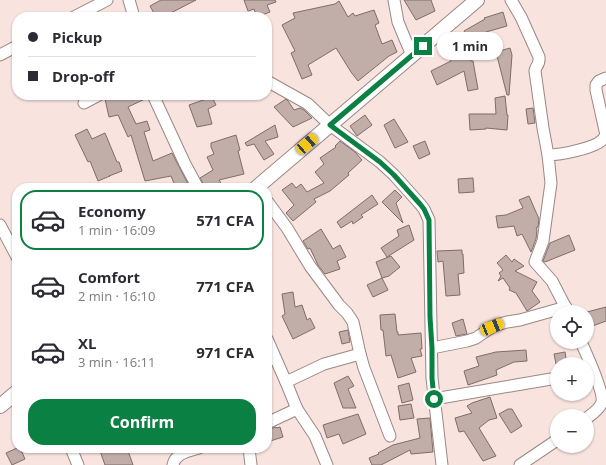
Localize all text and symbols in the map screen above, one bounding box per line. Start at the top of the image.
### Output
text: Pickup [52,27,102,47]
callout: 1 min [437,32,503,60]
route end [414,37,432,55]
text: 1 min [452,37,488,55]
text: Drop-off [52,66,114,86]
car [294,132,320,156]
text: Economy [78,201,146,221]
icon: car [30,202,66,238]
text: 571 CFA [196,210,254,230]
text: 1 min · 16:09 [78,221,155,239]
text: Comfort [78,267,140,287]
icon: car [30,268,66,304]
text: 771 CFA [196,276,254,296]
text: 2 min · 16:10 [78,287,155,305]
map controls [550,305,594,453]
button: locate [550,305,594,349]
car [479,317,505,337]
text: XL [78,333,96,353]
icon: car [30,334,66,370]
text: 971 CFA [196,342,254,362]
text: 3 min · 16:11 [78,353,155,371]
button: + [550,357,594,401]
route start [425,390,443,408]
button: Confirm [28,399,256,445]
button: − [550,409,594,453]

